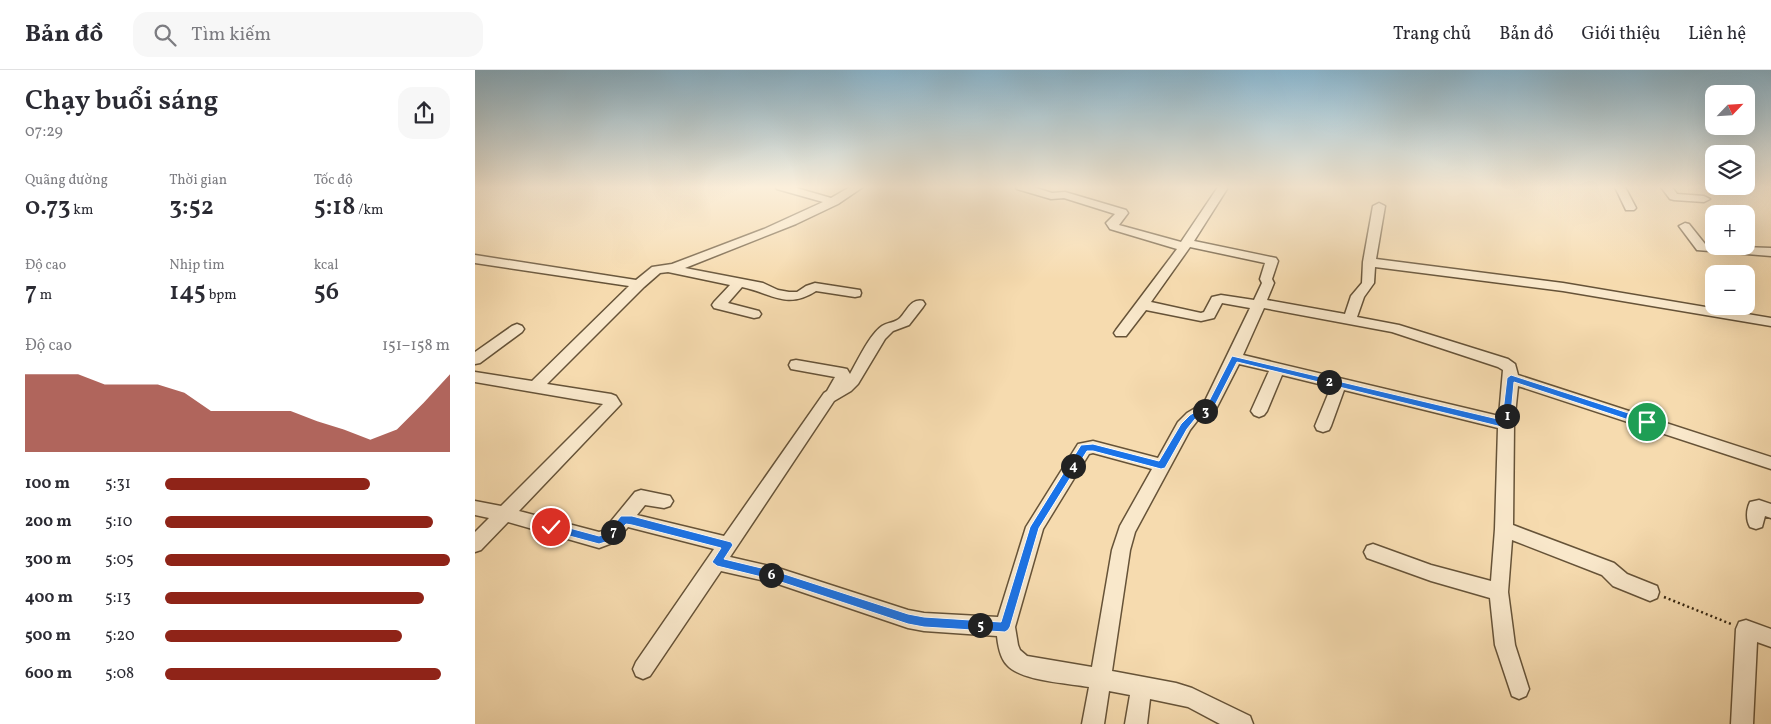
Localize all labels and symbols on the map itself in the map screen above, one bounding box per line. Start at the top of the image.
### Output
north arrow [1705,85,1755,135]
pin: 2 [1317,370,1341,394]
pin: 3 [1193,398,1217,424]
pin [1626,401,1668,443]
pin: 1 [1495,404,1519,428]
pin: 4 [1061,454,1085,478]
pin [530,506,572,548]
pin: 7 [601,520,625,544]
pin: 6 [759,562,783,588]
pin: 5 [967,612,993,638]

